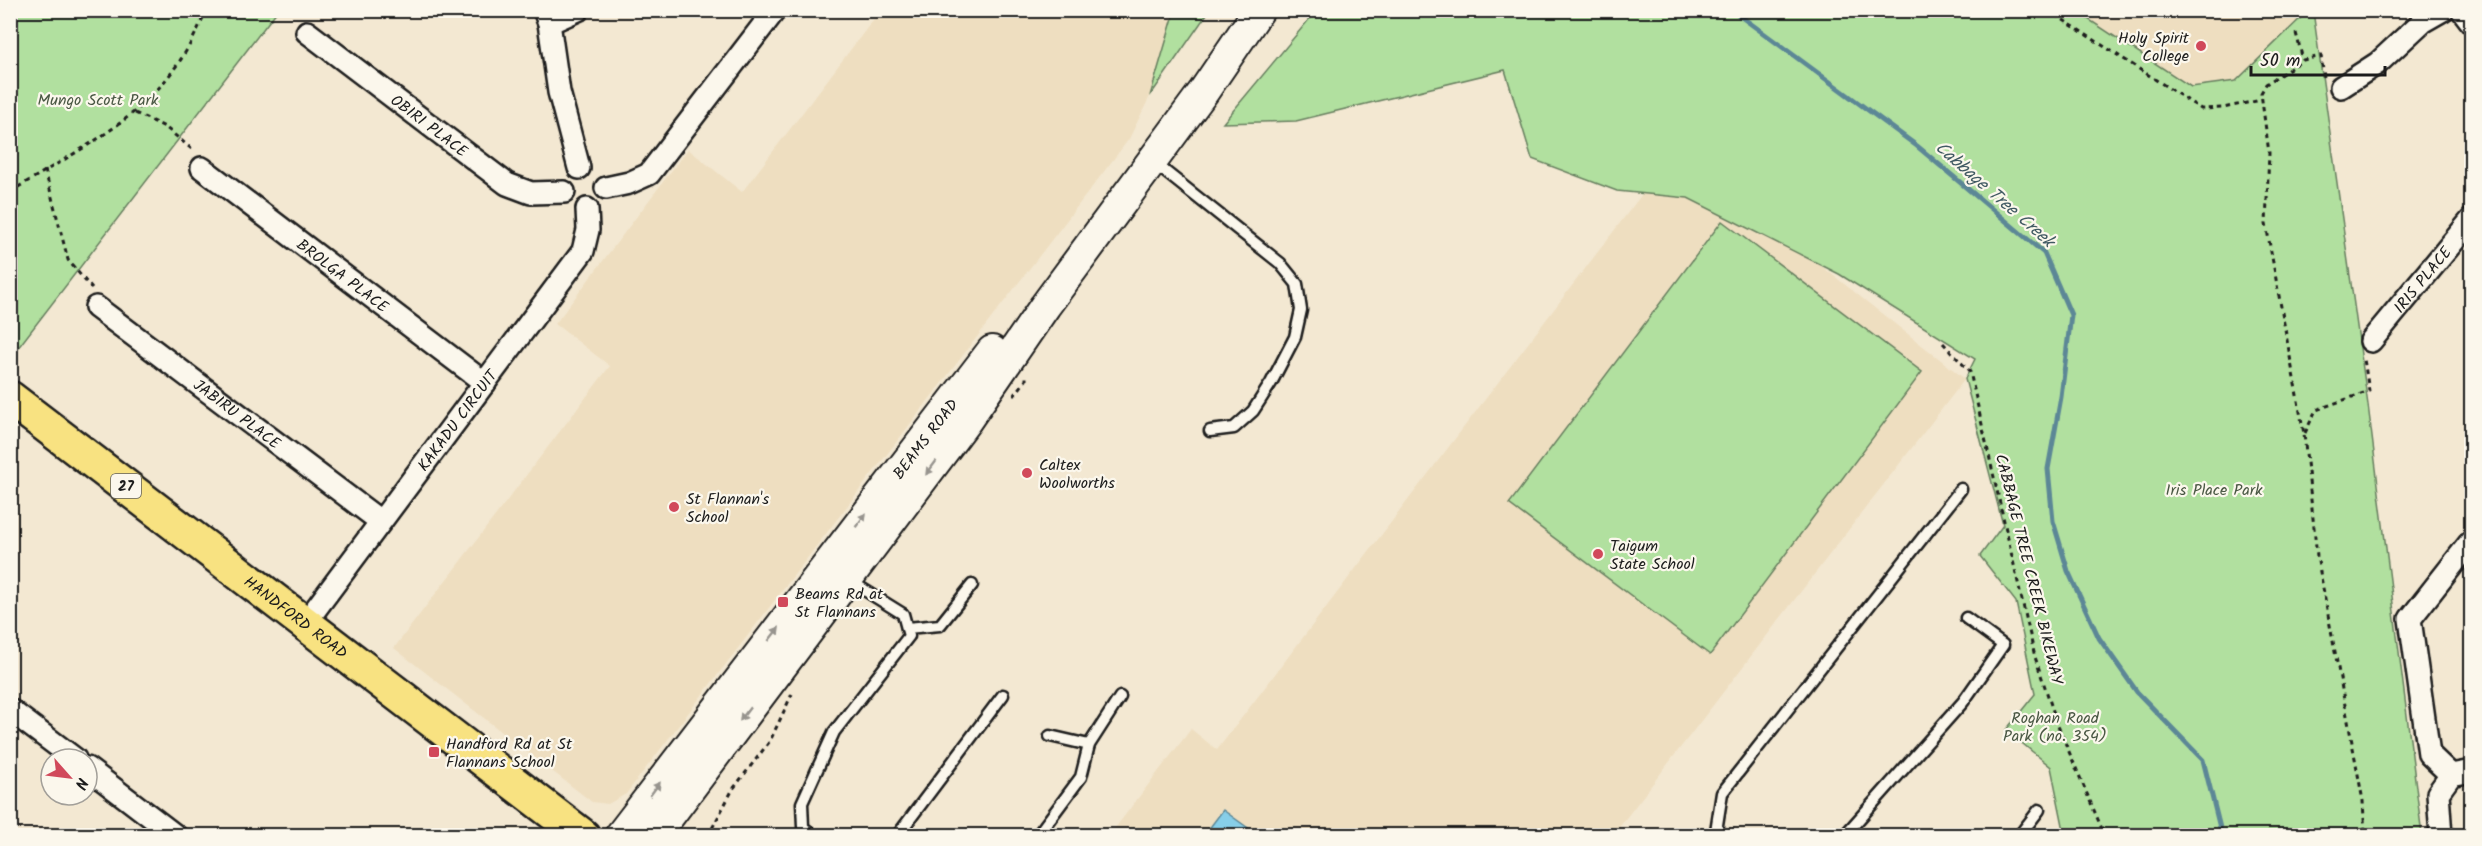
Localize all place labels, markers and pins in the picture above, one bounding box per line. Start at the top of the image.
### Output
place label: Holy Spirit College [2118,26,2190,69]
marker: Holy Spirit College [2194,39,2208,53]
place label: Caltex Woolworths [1039,453,1115,496]
marker: Caltex Woolworths [1020,466,1034,480]
place label: St Flannan's School [686,487,769,530]
marker: St Flannan's School [667,500,681,514]
place label: Taigum State School [1610,534,1695,577]
marker: Taigum State School [1591,547,1605,561]
place label: Beams Rd at St Flannans [795,582,884,625]
marker: Beams Rd at St Flannans [776,595,790,609]
place label: Handford Rd at St Flannans School [446,732,573,775]
marker: Handford Rd at St Flannans School [427,745,441,759]

